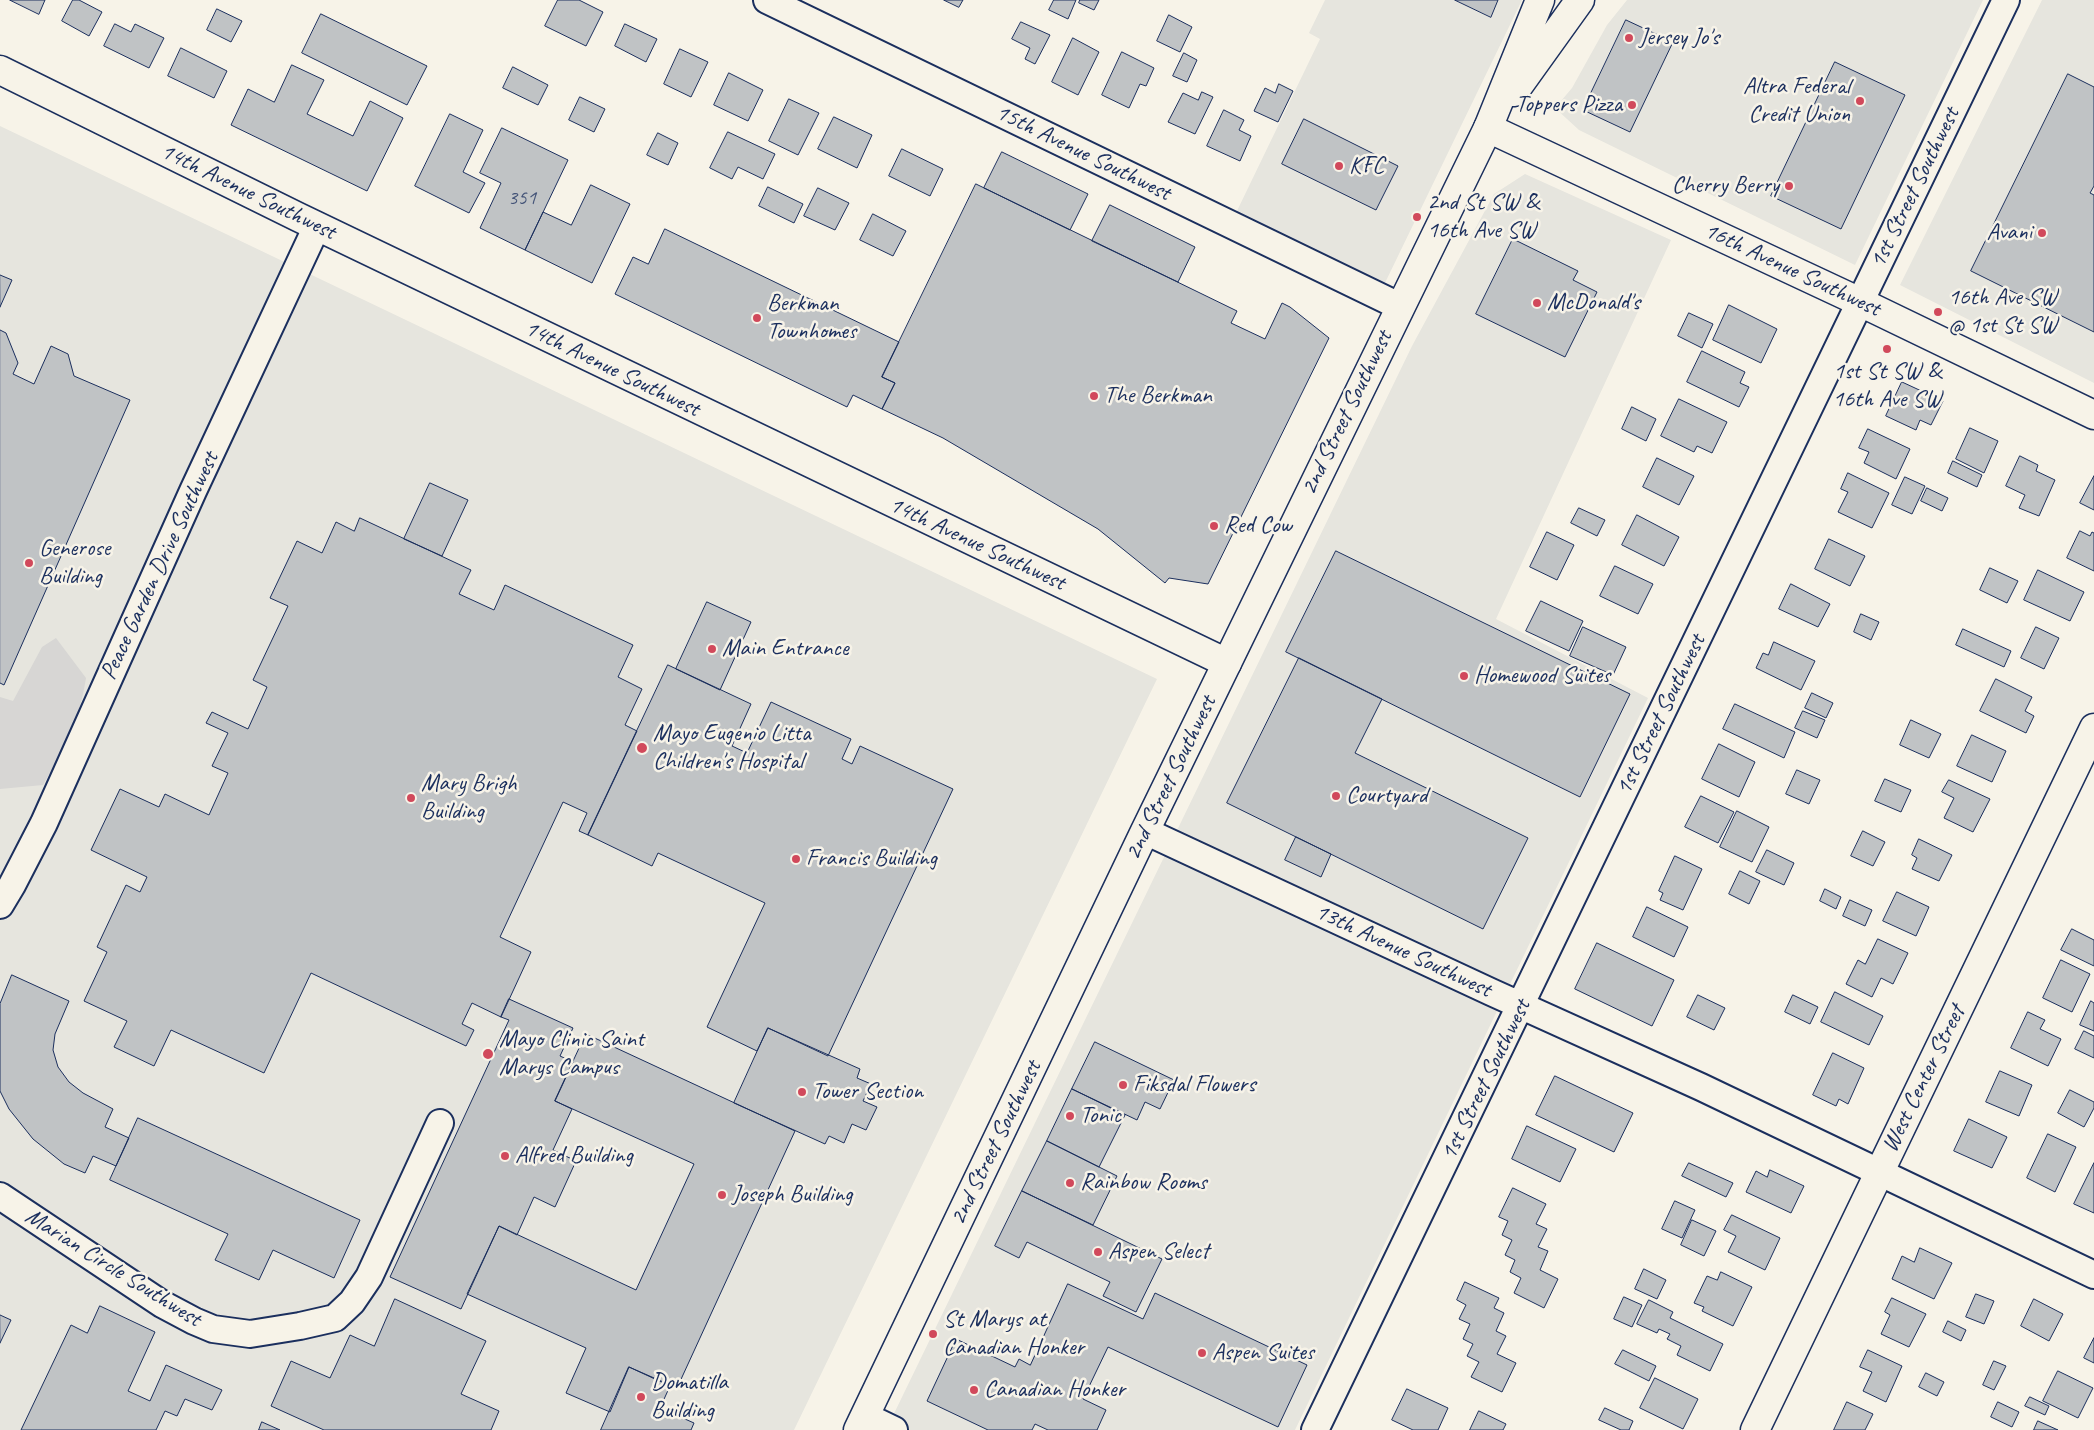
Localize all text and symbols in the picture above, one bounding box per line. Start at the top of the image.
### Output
place label: Jersey Jo's [1639,24,1719,52]
marker: Jersey Jo's [1623,32,1635,44]
place label: Altra Federal Credit Union [1743,73,1850,129]
place label: Toppers Pizza [1516,91,1622,119]
marker: Altra Federal Credit Union [1854,95,1866,107]
street label: 15th Avenue Southwest [991,98,1175,208]
marker: Toppers Pizza [1626,99,1638,111]
street label: 1st Street Southwest [1864,103,1966,273]
street label: 14th Avenue Southwest [156,137,340,247]
place label: KFC [1349,152,1384,180]
marker: KFC [1333,160,1345,172]
place label: Cherry Berry [1672,172,1779,200]
marker: Cherry Berry [1783,180,1795,192]
house number: 351 [508,185,536,211]
place label: 2nd St SW & 16th Ave SW [1427,189,1539,245]
marker: 2nd St SW & 16th Ave SW [1411,211,1423,223]
street label: 16th Avenue Southwest [1699,217,1885,323]
place label: Avani [1987,219,2032,247]
marker: Avani [2036,227,2048,239]
place label: 16th Ave SW @ 1st St SW [1948,284,2057,340]
place label: McDonald's [1547,289,1640,317]
place label: Berkman Townhomes [767,290,856,346]
marker: McDonald's [1531,297,1543,309]
marker: 16th Ave SW @ 1st St SW [1932,306,1944,318]
marker: Berkman Townhomes [751,312,763,324]
street label: 14th Avenue Southwest [520,314,704,424]
street label: 2nd Street Southwest [1295,326,1399,500]
marker: 1st St SW & 16th Ave SW [1881,343,1893,355]
place label: 1st St SW & 16th Ave SW [1832,358,1942,414]
place label: The Berkman [1104,382,1212,410]
marker: The Berkman [1088,390,1100,402]
street label: Peace Garden Drive Southwest [95,448,225,684]
street label: 14th Avenue Southwest [884,491,1070,597]
place label: Red Cow [1224,512,1292,540]
marker: Red Cow [1208,520,1220,532]
place label: Generose Building [39,535,110,591]
marker: Generose Building [23,557,35,569]
street label: 1st Street Southwest [1610,630,1712,800]
place label: Main Entrance [722,635,848,663]
marker: Main Entrance [706,643,718,655]
place label: Homewood Suites [1474,662,1610,690]
marker: Homewood Suites [1458,670,1470,682]
street label: 2nd Street Southwest [1119,691,1223,865]
place label: Mayo Eugenio Litta Children's Hospital [653,720,811,776]
marker: Mayo Eugenio Litta Children's Hospital [635,741,649,755]
place label: Mary Brigh Building [421,770,517,826]
place label: Courtyard [1346,782,1427,810]
marker: Courtyard [1330,790,1342,802]
marker: Mary Brigh Building [405,792,417,804]
place label: Francis Building [806,845,937,873]
marker: Francis Building [790,853,802,865]
street label: 13th Avenue Southwest [1310,898,1496,1004]
street label: 1st Street Southwest [1435,995,1537,1165]
street label: West Center Street [1876,1001,1972,1157]
place label: Mayo Clinic Saint Marys Campus [499,1026,644,1082]
marker: Mayo Clinic Saint Marys Campus [481,1047,495,1061]
street label: 2nd Street Southwest [944,1056,1048,1230]
place label: Fiksdal Flowers [1133,1071,1255,1099]
place label: Tower Section [812,1078,923,1106]
marker: Fiksdal Flowers [1117,1079,1129,1091]
marker: Tower Section [796,1086,808,1098]
place label: Tonic [1080,1102,1121,1130]
marker: Tonic [1064,1110,1076,1122]
place label: Alfred Building [515,1142,633,1170]
marker: Alfred Building [499,1150,511,1162]
place label: Rainbow Rooms [1080,1169,1207,1197]
marker: Rainbow Rooms [1064,1177,1076,1189]
place label: Joseph Building [732,1181,852,1209]
marker: Joseph Building [716,1189,728,1201]
street label: Marian Circle Southwest [20,1202,206,1334]
place label: Aspen Select [1108,1238,1209,1266]
marker: Aspen Select [1092,1246,1104,1258]
place label: St Marys at Canadian Honker [943,1306,1084,1362]
marker: St Marys at Canadian Honker [927,1328,939,1340]
place label: Aspen Suites [1212,1339,1314,1367]
marker: Aspen Suites [1196,1347,1208,1359]
place label: Domatilla Building [651,1369,728,1425]
place label: Canadian Honker [984,1376,1125,1404]
marker: Canadian Honker [968,1384,980,1396]
marker: Domatilla Building [635,1391,647,1403]

